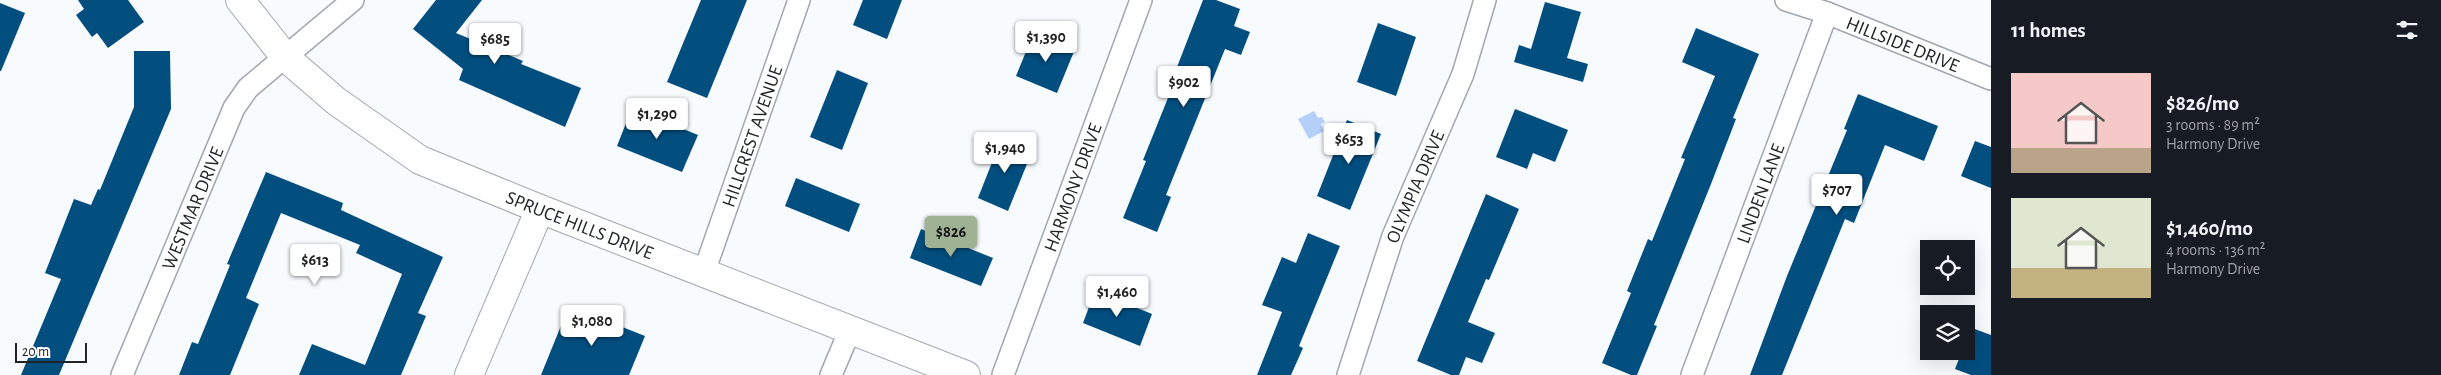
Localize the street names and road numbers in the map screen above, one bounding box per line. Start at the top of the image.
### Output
street label: HILLSIDE DRIVE [1843,14,1962,76]
street label: HILLCREST AVENUE [719,63,786,210]
street label: HARMONY DRIVE [1041,121,1106,255]
street label: OLYMPIA DRIVE [1383,128,1448,246]
street label: LINDEN LANE [1734,141,1788,246]
street label: WESTMAR DRIVE [159,144,228,273]
street label: SPRUCE HILLS DRIVE [503,188,656,263]

